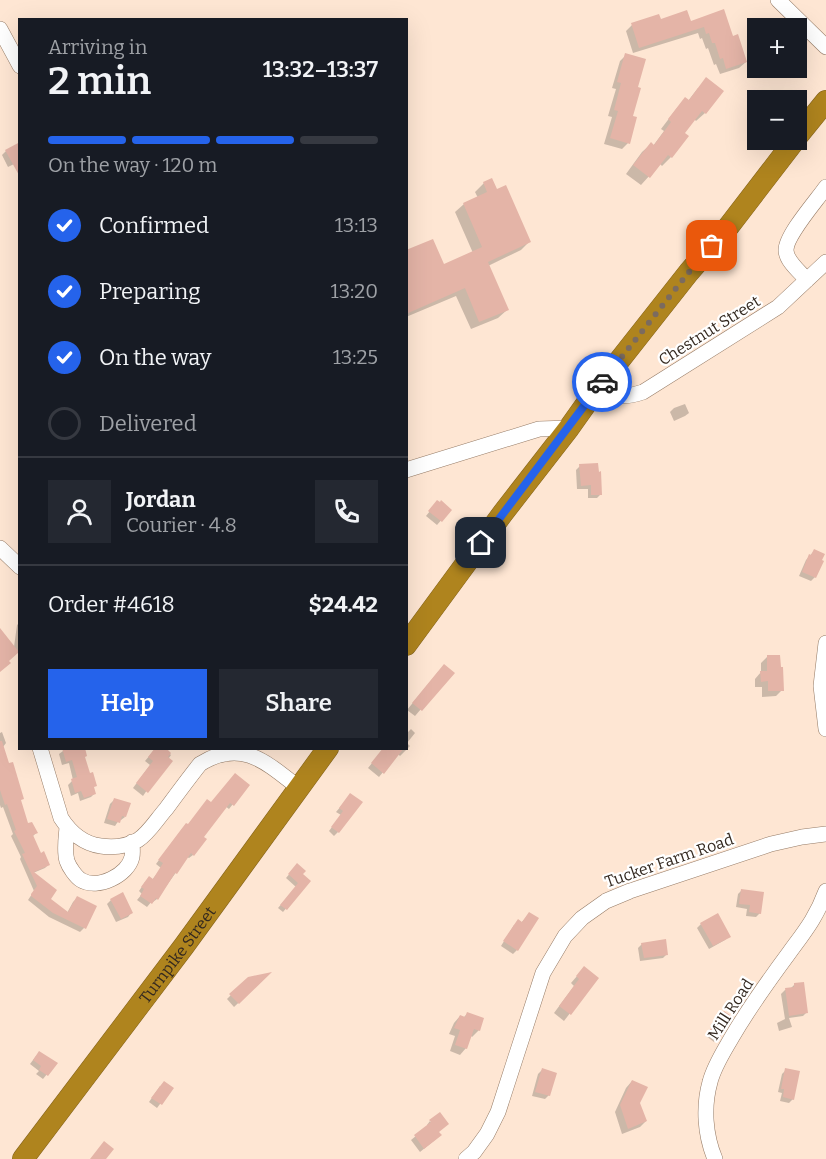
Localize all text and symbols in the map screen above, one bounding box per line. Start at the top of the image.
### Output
map controls [747,18,807,150]
button: + [747,18,807,78]
text: Arriving in [48,35,147,59]
text: 13:32–13:37 [263,56,378,83]
text: 2 min [48,58,151,104]
button: − [747,90,807,150]
text: On the way · 120 m [48,153,217,177]
icon: check [48,209,81,242]
text: Confirmed [99,212,209,239]
text: 13:13 [335,213,378,237]
pin [686,220,737,271]
icon: bag [695,229,728,262]
icon: check [48,275,81,308]
text: Preparing [99,278,201,305]
text: 13:20 [331,279,378,303]
street label: Chestnut Street [655,291,764,369]
icon: check [48,341,81,374]
text: On the way [99,344,211,371]
text: 13:25 [333,345,378,369]
courier [572,352,632,412]
icon: car [586,366,619,399]
text: Delivered [99,410,197,437]
button: person [48,480,111,543]
button: phone [315,480,378,543]
text: Jordan [126,486,196,513]
text: Courier · 4.8 [126,513,237,537]
pin [455,517,506,568]
icon: home [464,526,497,559]
text: Order #4618 [48,591,175,618]
text: $24.42 [308,591,378,618]
button: Help [48,669,207,738]
button: Share [219,669,378,738]
street label: Tucker Farm Road [602,829,736,891]
street label: Turnpike Street [135,903,220,1007]
street label: Mill Road [704,975,757,1043]

